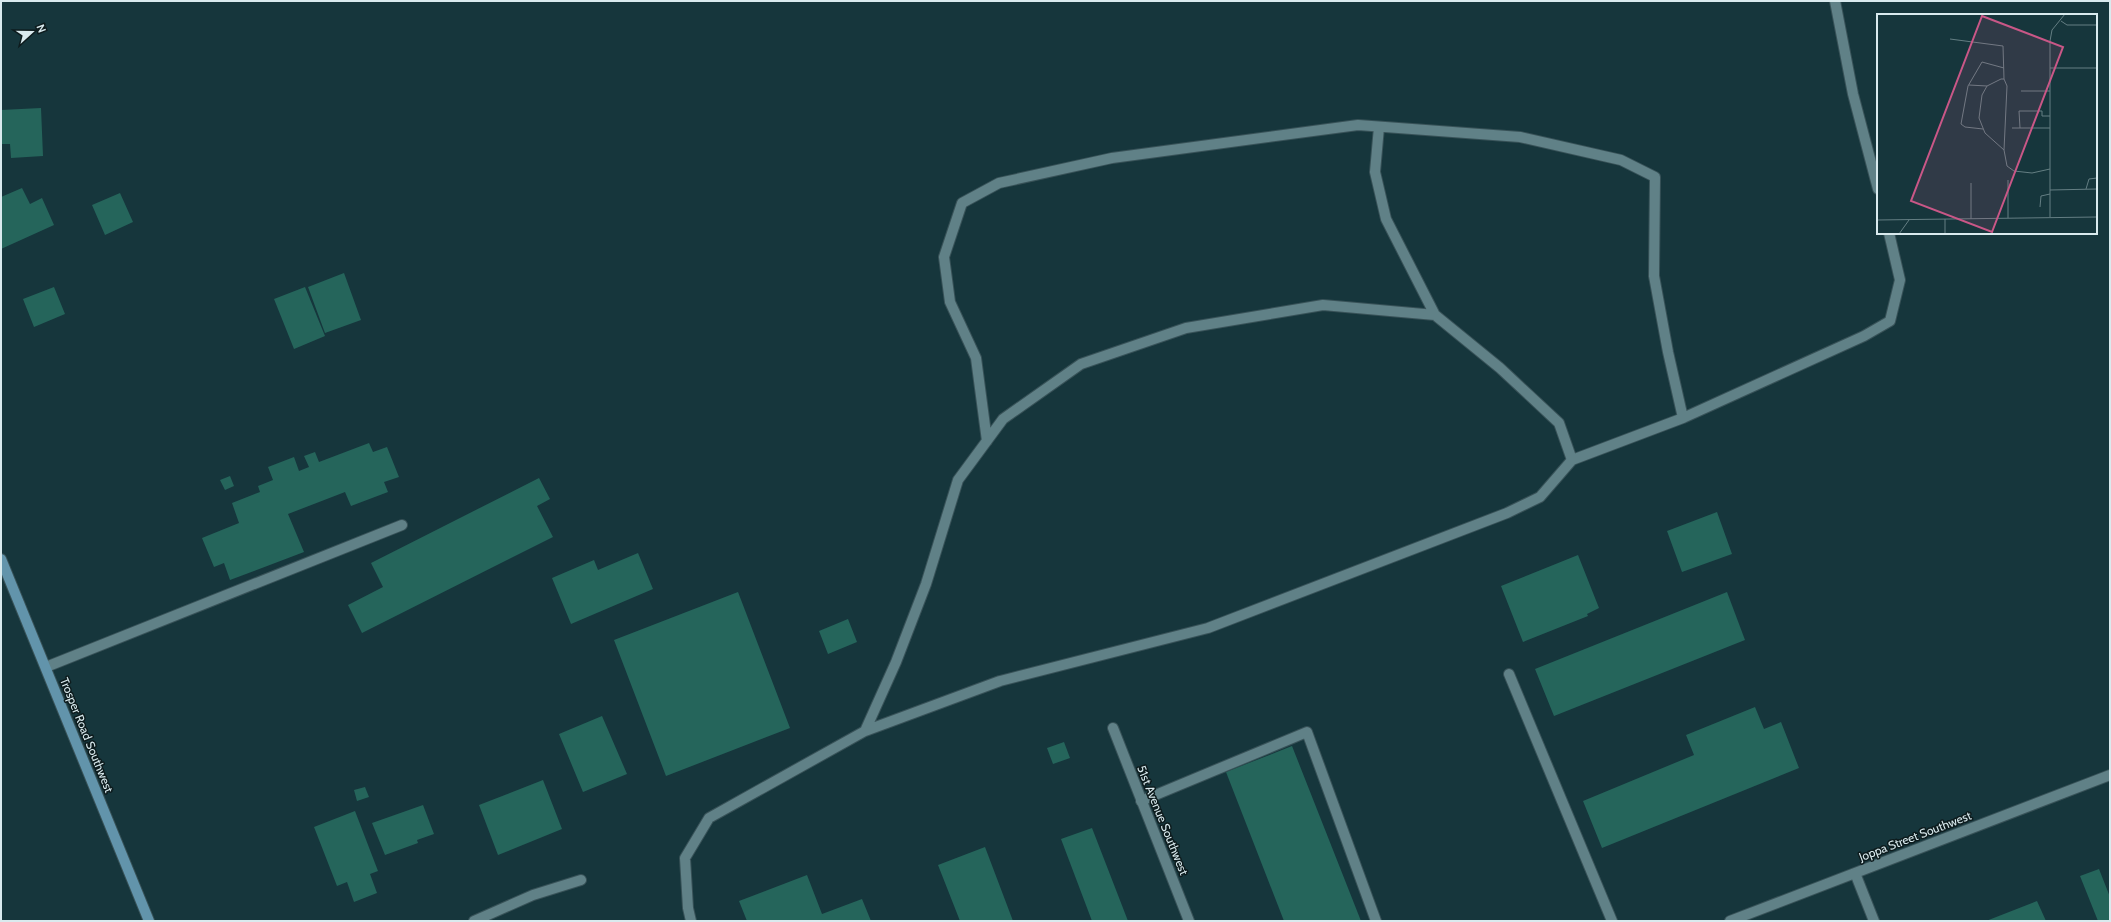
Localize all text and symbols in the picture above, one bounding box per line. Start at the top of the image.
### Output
north arrow [12,12,52,52]
inset map [1877,14,2097,234]
text: N [33,22,49,35]
street label: Trosper Road Southwest [57,675,117,795]
street label: 51st Avenue Southwest [1134,763,1192,877]
street label: Joppa Street Southwest [1856,808,1973,865]

